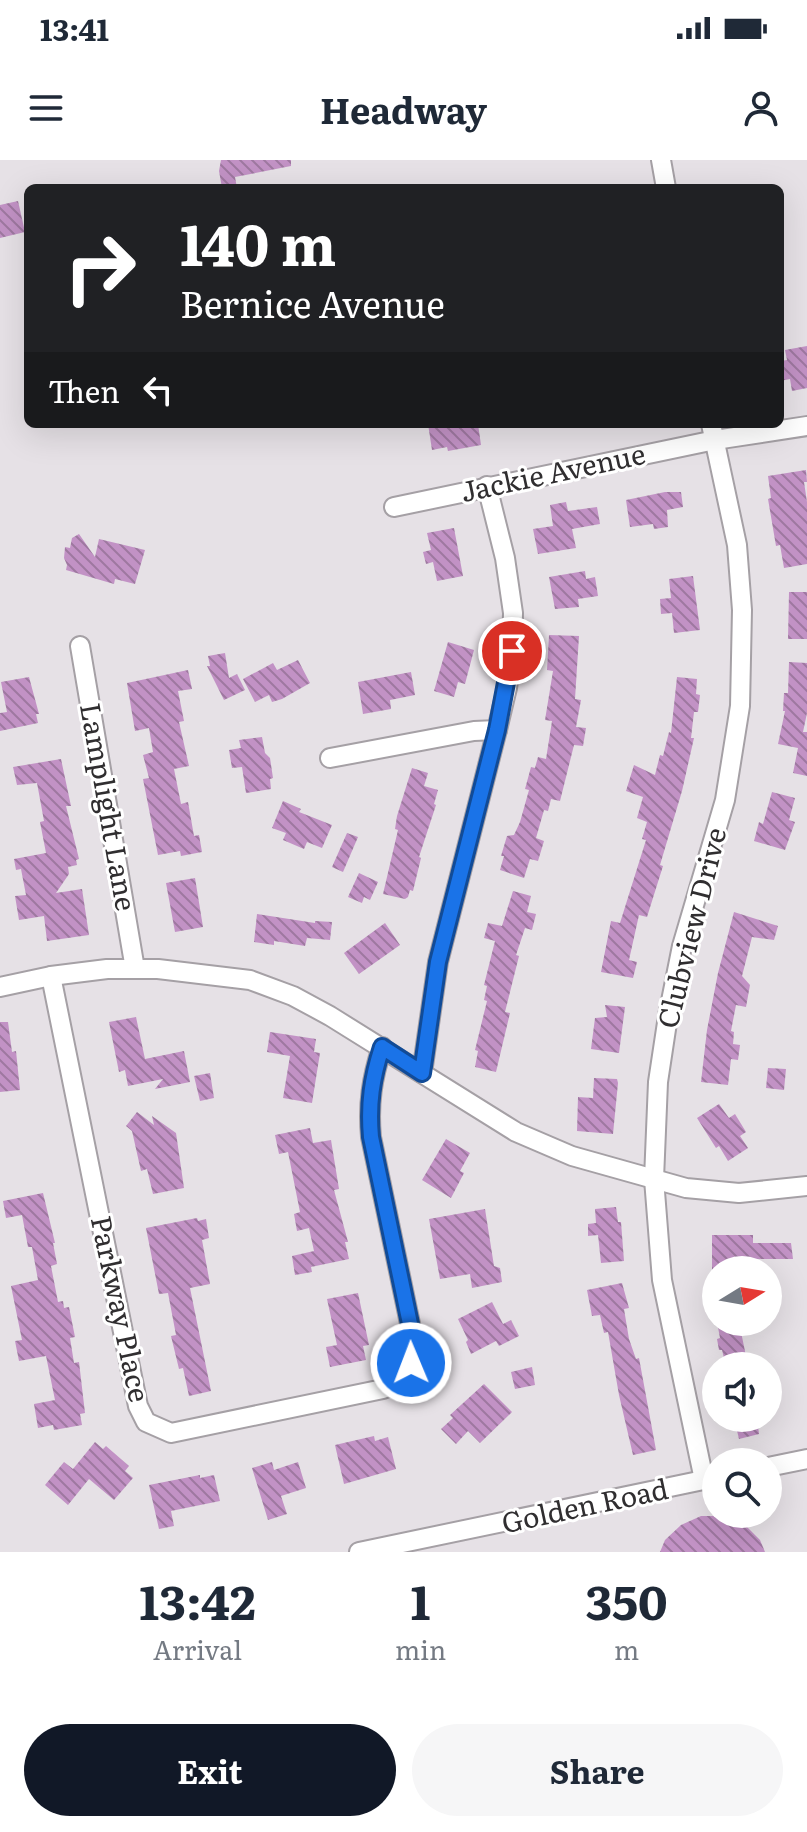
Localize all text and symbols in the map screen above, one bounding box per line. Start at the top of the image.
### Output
text: 13:41 [40,6,109,50]
text: Headway [320,82,487,135]
icon: menu [24,86,68,130]
icon: person [739,86,783,130]
text: 140 m [180,200,336,283]
icon: right [48,216,152,320]
text: Bernice Avenue [180,276,445,329]
text: Then [48,368,120,412]
icon: left [136,368,180,412]
street label: Jackie Avenue [456,431,649,511]
pin [478,617,546,685]
icon: arrive [490,629,534,673]
street label: Lamplight Lane [71,699,149,914]
street label: Clubview Drive [645,823,735,1032]
street label: Parkway Place [82,1211,162,1406]
north arrow [702,1256,782,1336]
map controls [702,1256,782,1528]
position arrow [369,1321,453,1405]
button: sound [702,1352,782,1432]
button: search [702,1448,782,1528]
street label: Golden Road [497,1466,672,1542]
text: 13:42 [139,1564,256,1635]
text: 1 [411,1564,430,1635]
text: 350 [585,1564,668,1635]
text: Arrival [153,1629,242,1668]
text: min [395,1629,446,1668]
text: m [614,1629,639,1668]
button: Exit [24,1724,396,1816]
button: Share [412,1724,783,1816]

